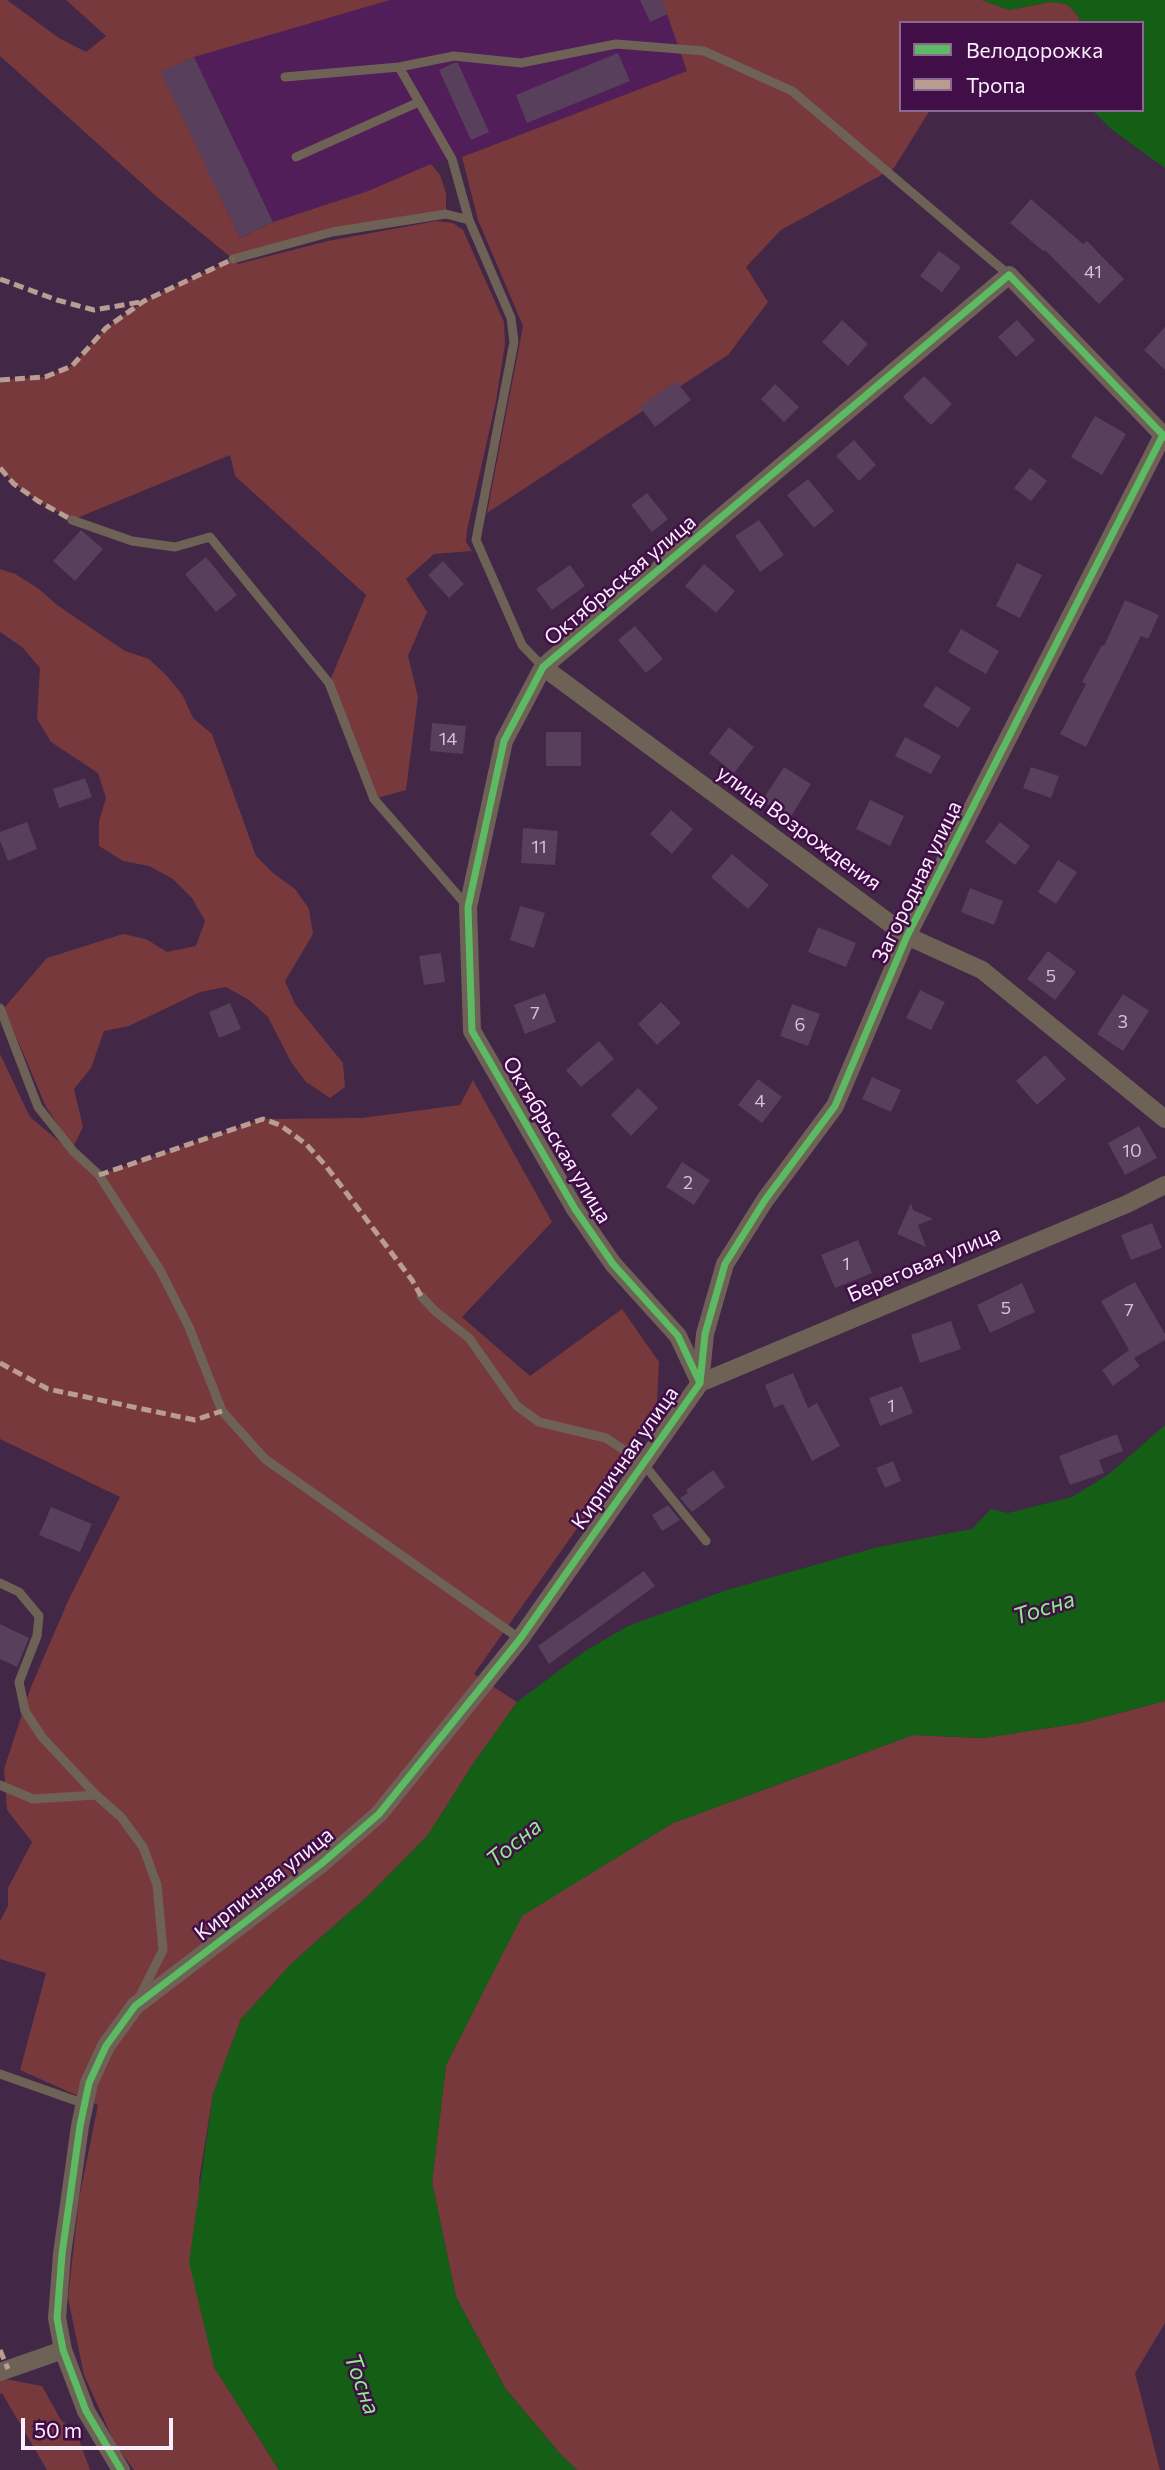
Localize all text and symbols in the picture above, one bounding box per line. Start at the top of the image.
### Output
legend [899,21,1144,112]
text: Велодорожка [966,37,1103,62]
text: Тропа [966,72,1025,97]
house number: 41 [1084,261,1102,283]
street label: Октябрьская улица [539,509,701,651]
house number: 14 [439,728,457,750]
street label: улица Возрождения [712,760,886,896]
street label: Загородная улица [867,797,967,967]
house number: 11 [531,836,547,858]
house number: 5 [1046,965,1056,987]
house number: 7 [530,1002,540,1024]
house number: 3 [1118,1011,1128,1033]
house number: 6 [795,1014,805,1036]
street label: Октябрьская улица [497,1052,617,1228]
house number: 4 [755,1090,765,1112]
house number: 10 [1122,1140,1142,1162]
house number: 2 [683,1172,693,1194]
street label: Береговая улица [844,1220,1004,1308]
house number: 1 [842,1253,850,1275]
house number: 5 [1001,1297,1011,1319]
house number: 7 [1124,1299,1134,1321]
street label: Кирпичная улица [566,1382,684,1534]
house number: 1 [887,1395,895,1417]
water label: Тосна [1010,1585,1078,1631]
water label: Тосна [481,1812,547,1874]
street label: Кирпичная улица [190,1822,338,1946]
water label: Тосна [338,2350,386,2418]
scale bar [24,2404,177,2448]
text: 50 m [34,2417,82,2442]

